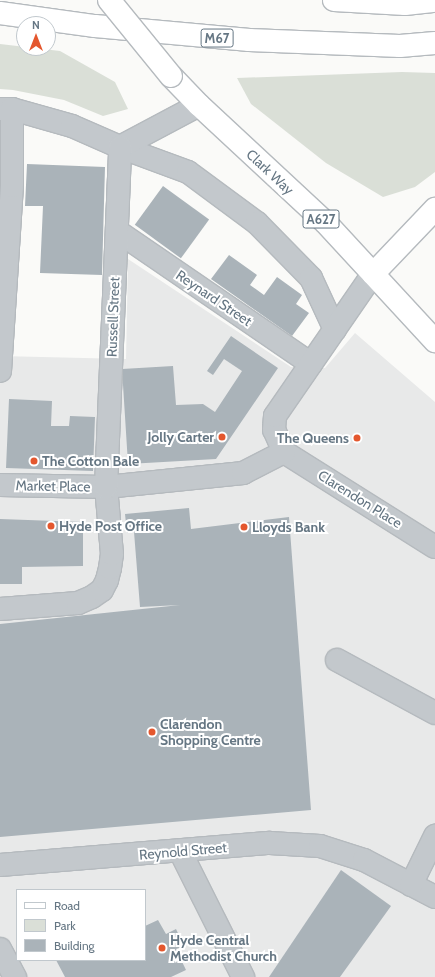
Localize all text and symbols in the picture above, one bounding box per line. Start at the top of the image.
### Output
north arrow [16,16,56,56]
text: N [32,18,40,32]
road number: M67 [200,27,234,49]
street label: Clark Way [243,146,297,198]
road number: A627 [302,208,340,230]
street label: Reynard Street [173,266,255,330]
street label: Russell Street [103,277,123,357]
place label: Jolly Carter [148,429,214,445]
place label: The Queens [277,430,349,446]
marker: Jolly Carter [217,432,227,442]
marker: The Queens [352,433,362,443]
place label: The Cotton Bale [42,453,139,469]
marker: The Cotton Bale [29,456,39,466]
street label: Clarendon Place [315,467,405,531]
street label: Market Place [15,477,91,495]
place label: Hyde Post Office [59,518,162,534]
place label: Lloyds Bank [252,519,325,535]
marker: Hyde Post Office [46,521,56,531]
marker: Lloyds Bank [239,522,249,532]
place label: Clarendon Shopping Centre [160,716,261,748]
marker: Clarendon Shopping Centre [147,727,157,737]
street label: Reynold Street [138,839,228,863]
legend [16,889,146,961]
text: Road [54,898,80,913]
text: Park [54,918,76,933]
place label: Hyde Central Methodist Church [170,932,277,964]
text: Building [54,938,95,953]
marker: Hyde Central Methodist Church [157,943,167,953]

